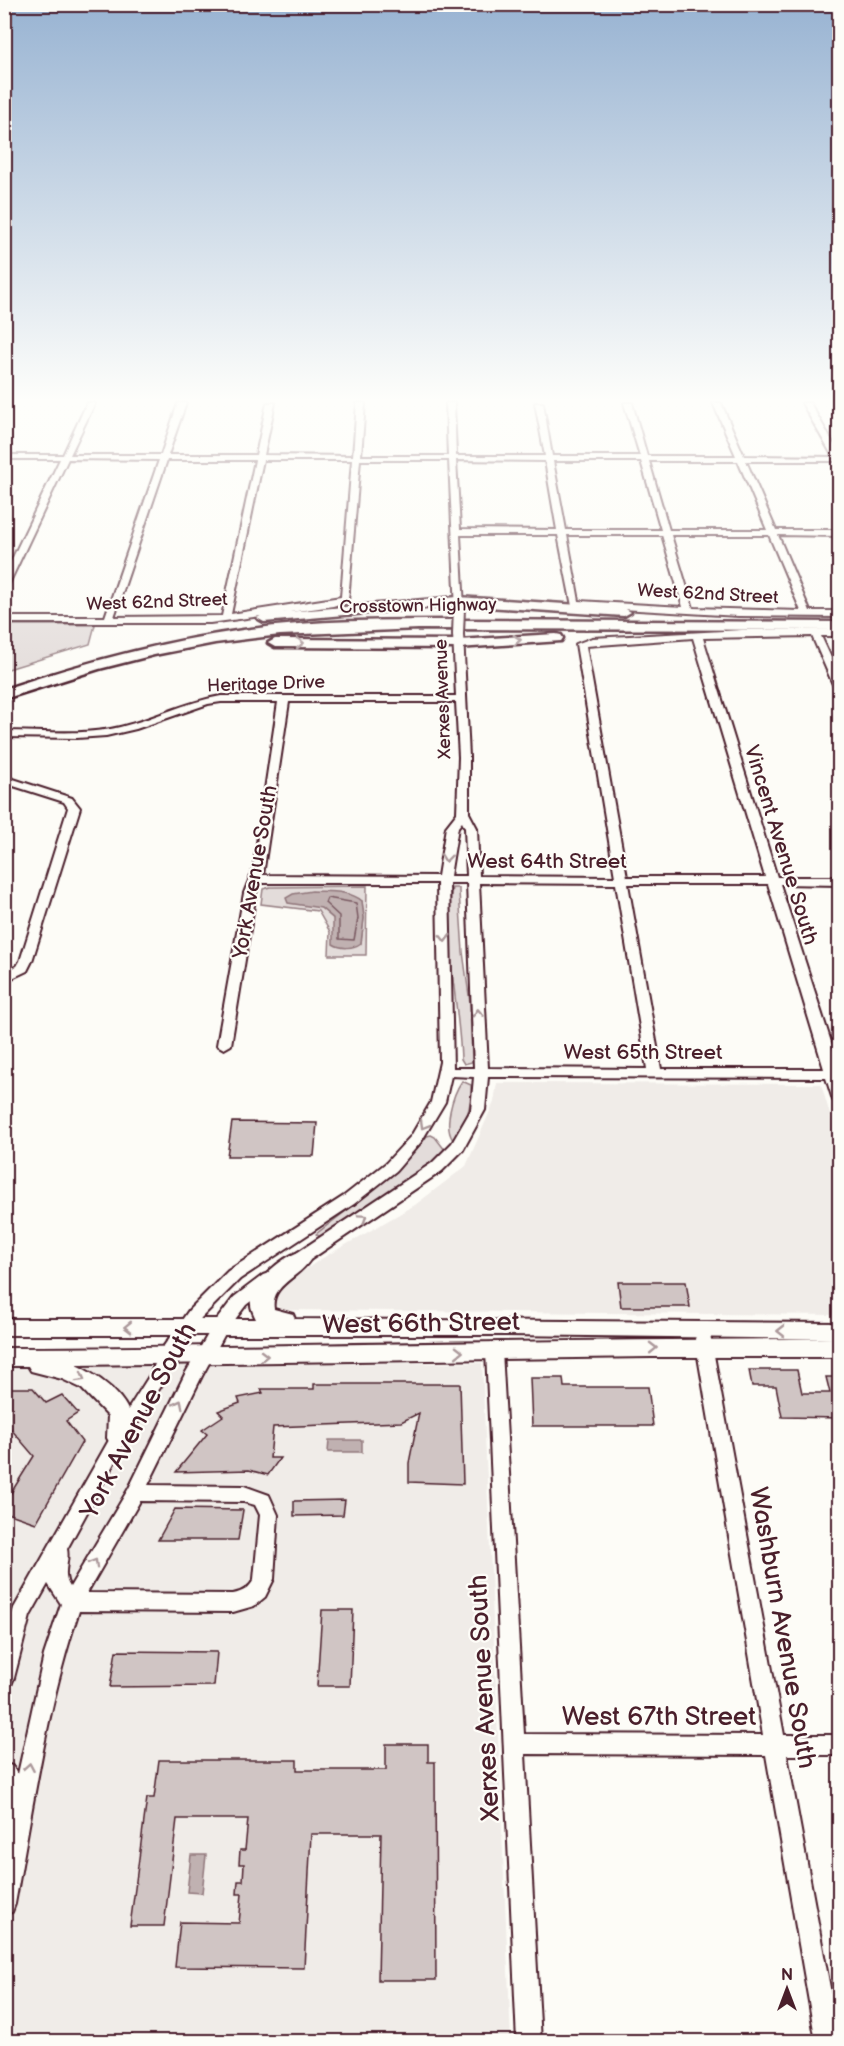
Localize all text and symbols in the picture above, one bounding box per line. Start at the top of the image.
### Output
street label: West 62nd Street [637,580,780,608]
street label: West 62nd Street [86,589,228,615]
street label: Crosstown Highway [339,594,498,618]
one-way arrow [512,634,521,647]
one-way arrow [296,637,305,649]
street label: Xerxes Avenue [430,638,456,760]
street label: Heritage Drive [207,671,326,697]
street label: Vincent Avenue South [739,742,823,948]
street label: York Avenue South [227,783,283,962]
street label: West 64th Street [467,849,627,874]
one-way arrow [441,853,453,862]
one-way arrow [439,934,451,943]
one-way arrow [471,1009,484,1018]
street label: West 65th Street [564,1040,723,1065]
one-way arrow [420,1119,432,1129]
one-way arrow [356,1214,367,1225]
street label: West 66th Street [322,1307,520,1341]
street label: York Avenue South [74,1318,204,1525]
one-way arrow [123,1321,132,1333]
one-way arrow [777,1325,786,1337]
one-way arrow [649,1342,658,1354]
one-way arrow [454,1346,463,1358]
one-way arrow [259,1350,268,1362]
one-way arrow [75,1371,85,1382]
one-way arrow [172,1399,184,1410]
street label: Washburn Avenue South [742,1485,822,1771]
one-way arrow [87,1559,99,1569]
street label: Xerxes Avenue South [463,1574,507,1823]
street label: West 67th Street [562,1702,756,1733]
one-way arrow [22,1763,35,1773]
north arrow [757,1959,817,2019]
text: N [781,1966,793,1985]

